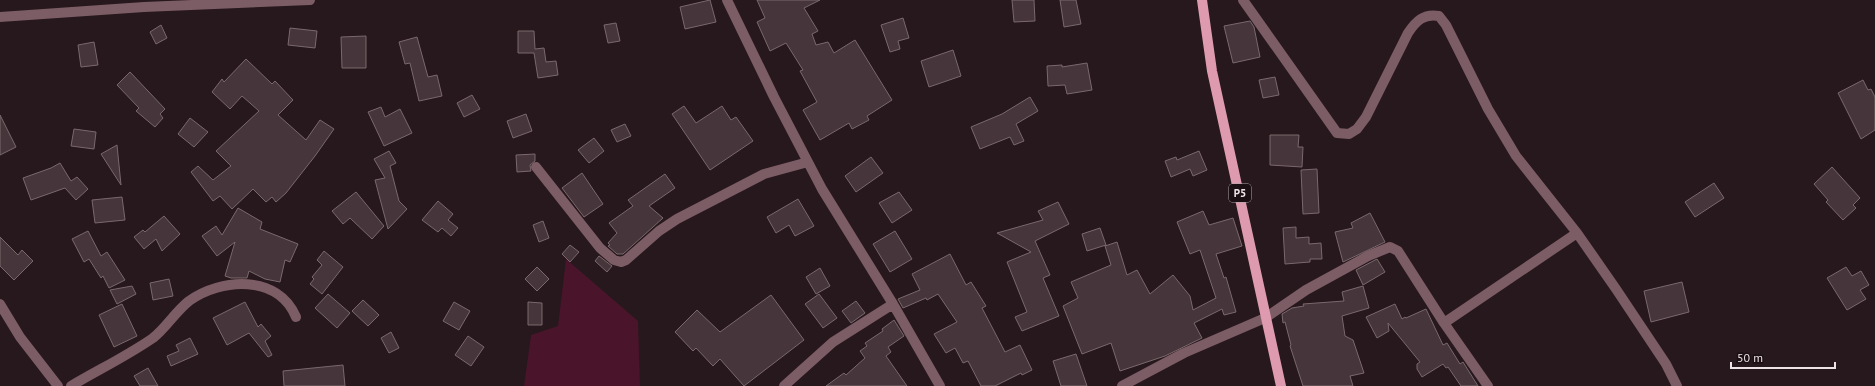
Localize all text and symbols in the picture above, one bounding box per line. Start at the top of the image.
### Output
road number: P5 [1229,184,1251,202]
scale bar [1731,344,1835,370]
text: 50 m [1737,350,1763,365]

